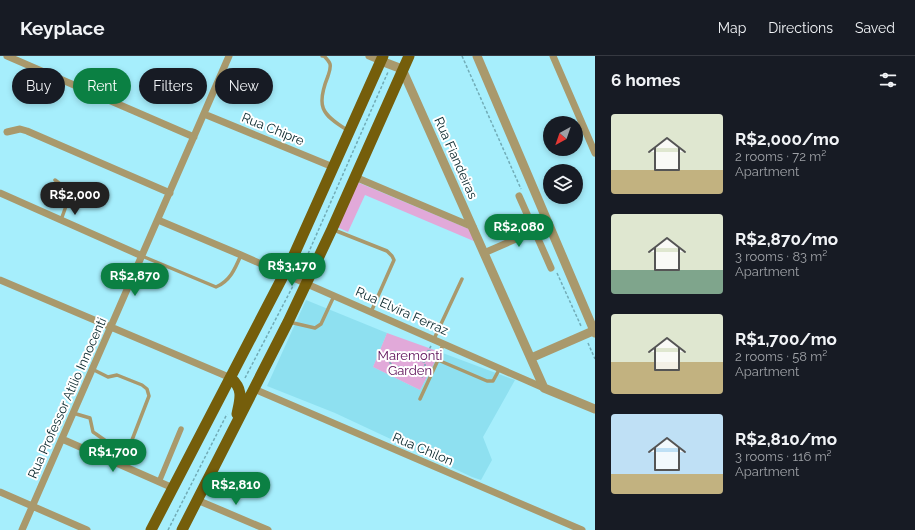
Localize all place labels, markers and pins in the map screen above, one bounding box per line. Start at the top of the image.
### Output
pin: R$2,000 [38,182,112,216]
pin: R$2,080 [482,214,556,248]
pin: R$3,170 [255,253,329,287]
pin: R$2,870 [98,263,172,297]
pin: R$1,700 [76,439,150,473]
pin: R$2,810 [199,472,273,506]

